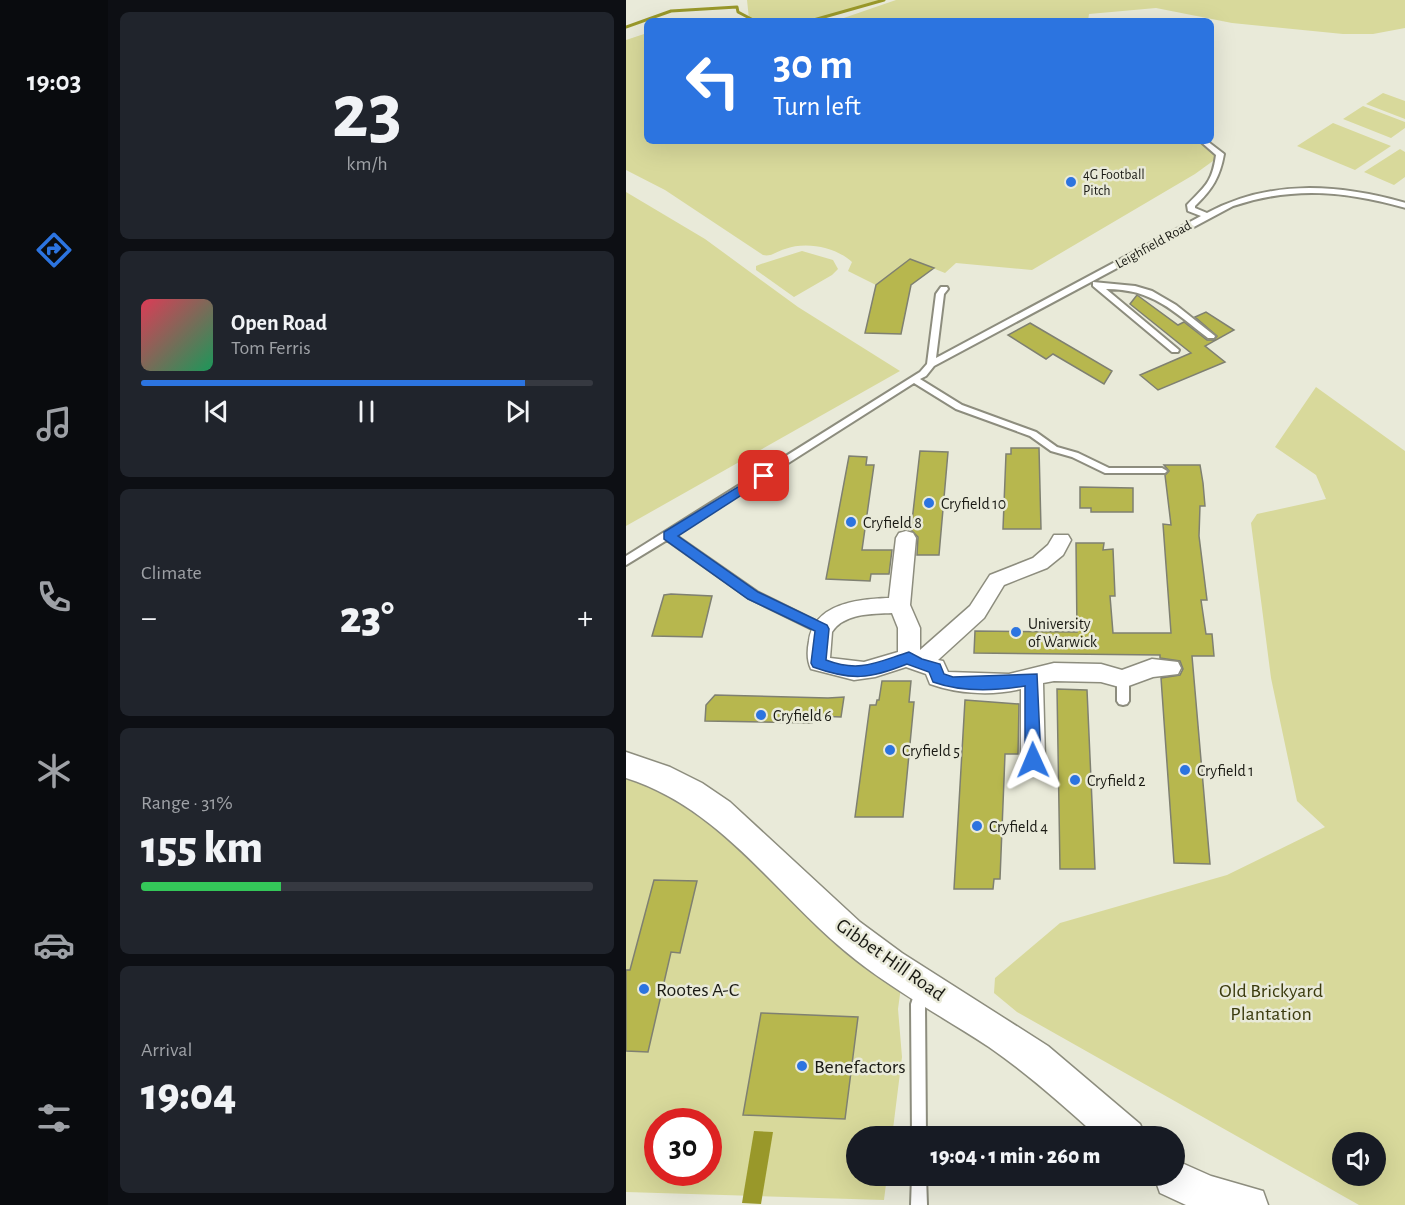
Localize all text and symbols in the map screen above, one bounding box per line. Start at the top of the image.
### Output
icon: left [674,42,752,120]
text: 30 m [773,44,853,86]
text: 19:03 [27,68,81,95]
text: 23 [332,74,402,152]
text: Turn left [773,93,861,120]
text: km/h [346,154,388,174]
place label: 4G Football Pitch [1083,168,1145,198]
marker: 4G Football Pitch [1064,175,1078,189]
street label: Leighfield Road [1113,218,1194,271]
icon: directions [33,229,75,271]
text: Open Road [231,312,327,334]
text: Tom Ferris [231,338,311,358]
icon: previous [200,395,233,428]
icon: pause [350,395,383,428]
icon: next [501,395,534,428]
icon: music [33,403,75,445]
pin [738,450,789,501]
icon: arrive [747,459,780,492]
marker: Cryfield 10 [922,496,936,510]
place label: Cryfield 10 [941,496,1006,513]
marker: Cryfield 8 [844,515,858,529]
place label: Cryfield 8 [863,515,922,532]
text: Climate [141,563,202,583]
icon: phone [33,576,75,618]
text: 23° [340,596,394,641]
text: − [141,602,157,635]
text: + [577,602,593,635]
place label: University of Warwick [1028,616,1098,650]
marker: University of Warwick [1009,625,1023,639]
marker: Cryfield 6 [754,708,768,722]
place label: Cryfield 6 [773,708,832,725]
position arrow [1001,728,1065,792]
marker: Cryfield 5 [883,743,897,757]
place label: Cryfield 5 [902,743,960,760]
icon: climate [33,750,75,792]
marker: Cryfield 1 [1178,763,1192,777]
place label: Cryfield 1 [1197,763,1254,780]
marker: Cryfield 2 [1068,773,1082,787]
place label: Cryfield 2 [1087,773,1146,790]
text: Range · 31% [141,793,233,813]
marker: Cryfield 4 [970,819,984,833]
place label: Cryfield 4 [989,819,1048,836]
text: 155 km [141,826,263,871]
street label: Gibbet Hill Road [832,915,948,1005]
icon: car [33,924,75,966]
place label: Rootes A-C [656,980,739,1000]
park label: Old Brickyard Plantation [1219,981,1323,1024]
marker: Rootes A-C [637,982,651,996]
text: Arrival [141,1040,192,1060]
place label: Benefactors [814,1057,906,1077]
marker: Benefactors [795,1059,809,1073]
text: 19:04 [141,1073,236,1118]
icon: filters [33,1097,75,1139]
speed limit sign: 30 [644,1108,722,1186]
map controls [1332,1132,1386,1186]
button: sound [1332,1132,1386,1186]
text: 19:04 · 1 min · 260 m [931,1145,1100,1167]

